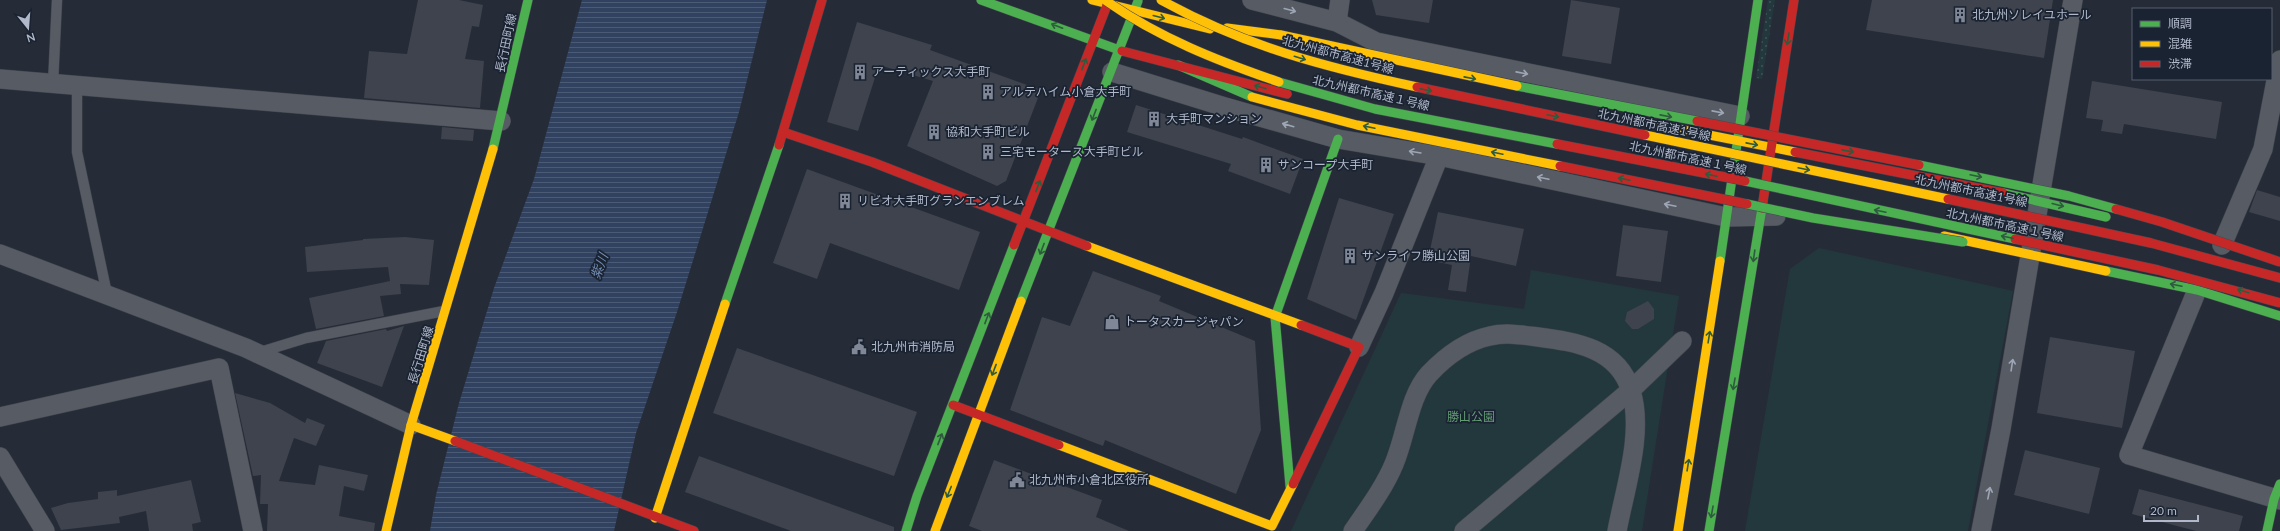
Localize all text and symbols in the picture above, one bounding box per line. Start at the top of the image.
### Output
building icon: 北九州ソレイユホール [1951,6,1969,24]
one-way arrow [1283,7,1296,14]
place label: 北九州ソレイユホール [1972,7,2092,22]
north arrow [8,8,48,48]
legend [2132,8,2272,80]
street label: 長行田町線 [492,12,519,74]
one-way arrow [1153,14,1166,21]
text: 順調 [2168,16,2192,31]
one-way arrow [1052,21,1064,29]
text: N [25,31,37,45]
street label: 北九州都市高速1号線 [1281,32,1396,77]
one-way arrow [1784,32,1792,45]
text: 混雑 [2168,36,2192,51]
one-way arrow [1293,55,1306,62]
text: 渋滞 [2168,56,2192,71]
one-way arrow [1081,58,1088,71]
building icon: アーティックス大手町 [851,63,869,81]
place label: アーティックス大手町 [872,64,990,79]
one-way arrow [1515,69,1528,77]
street label: 北九州都市高速１号線 [1311,72,1431,113]
one-way arrow [1463,74,1476,82]
building icon: アルテハイム小倉大手町 [979,83,997,101]
one-way arrow [1253,83,1266,90]
place label: アルテハイム小倉大手町 [1000,84,1131,99]
one-way arrow [1419,86,1432,94]
street label: 北九州都市高速1号線 [1596,105,1712,144]
one-way arrow [1090,108,1098,120]
one-way arrow [1711,108,1724,116]
building icon: 大手町マンション [1145,110,1163,128]
place label: 大手町マンション [1166,111,1262,126]
one-way arrow [1659,112,1672,120]
one-way arrow [1547,113,1560,121]
one-way arrow [1282,120,1295,128]
building icon: 協和大手町ビル [925,123,943,141]
one-way arrow [1363,123,1376,131]
place label: 協和大手町ビル [946,124,1030,139]
street label: 北九州都市高速１号線 [1628,138,1748,177]
one-way arrow [1745,141,1758,149]
building icon: 三宅モータース大手町ビル [979,143,997,161]
place label: 三宅モータース大手町ビル [1000,144,1143,159]
one-way arrow [1409,147,1422,155]
one-way arrow [1842,147,1855,155]
one-way arrow [1491,149,1504,157]
building icon: サンコープ大手町 [1257,156,1275,174]
place label: サンコープ大手町 [1278,157,1373,172]
one-way arrow [1797,165,1810,173]
one-way arrow [1705,171,1718,179]
street label: 北九州都市高速1号線 [1913,171,2029,210]
one-way arrow [1537,173,1550,181]
one-way arrow [1969,173,1982,181]
one-way arrow [1618,175,1631,183]
one-way arrow [1034,180,1042,192]
building icon: リビオ大手町グランエンブレム [836,192,854,210]
place label: リビオ大手町グランエンブレム [857,193,1024,208]
one-way arrow [1664,201,1677,209]
one-way arrow [2051,202,2064,209]
street label: 北九州都市高速１号線 [1945,205,2065,244]
one-way arrow [1873,206,1886,214]
one-way arrow [2001,233,2014,241]
one-way arrow [1037,242,1045,254]
building icon: サンライフ勝山公園 [1341,247,1359,265]
place label: サンライフ勝山公園 [1362,248,1470,263]
water label: 紫川 [587,249,612,281]
one-way arrow [1750,249,1758,262]
one-way arrow [2169,281,2182,289]
one-way arrow [2236,287,2249,294]
one-way arrow [984,312,991,324]
shop icon: トータスカージャパン [1103,313,1121,331]
place label: トータスカージャパン [1124,314,1244,329]
street label: 長行田町線 [405,324,436,386]
one-way arrow [1705,330,1713,343]
public building icon: 北九州市消防局 [850,338,868,356]
place label: 北九州市消防局 [871,339,955,354]
one-way arrow [2008,359,2016,372]
one-way arrow [990,363,998,375]
one-way arrow [1730,377,1738,390]
park label: 勝山公園 [1447,409,1495,424]
one-way arrow [936,433,944,445]
one-way arrow [1685,459,1693,472]
public building icon: 北九州市小倉北区役所 [1008,471,1026,489]
place label: 北九州市小倉北区役所 [1029,472,1149,487]
one-way arrow [944,485,952,497]
one-way arrow [1985,487,1993,500]
scale bar [2144,497,2198,523]
text: 20 m [2150,503,2177,518]
one-way arrow [1708,505,1716,518]

